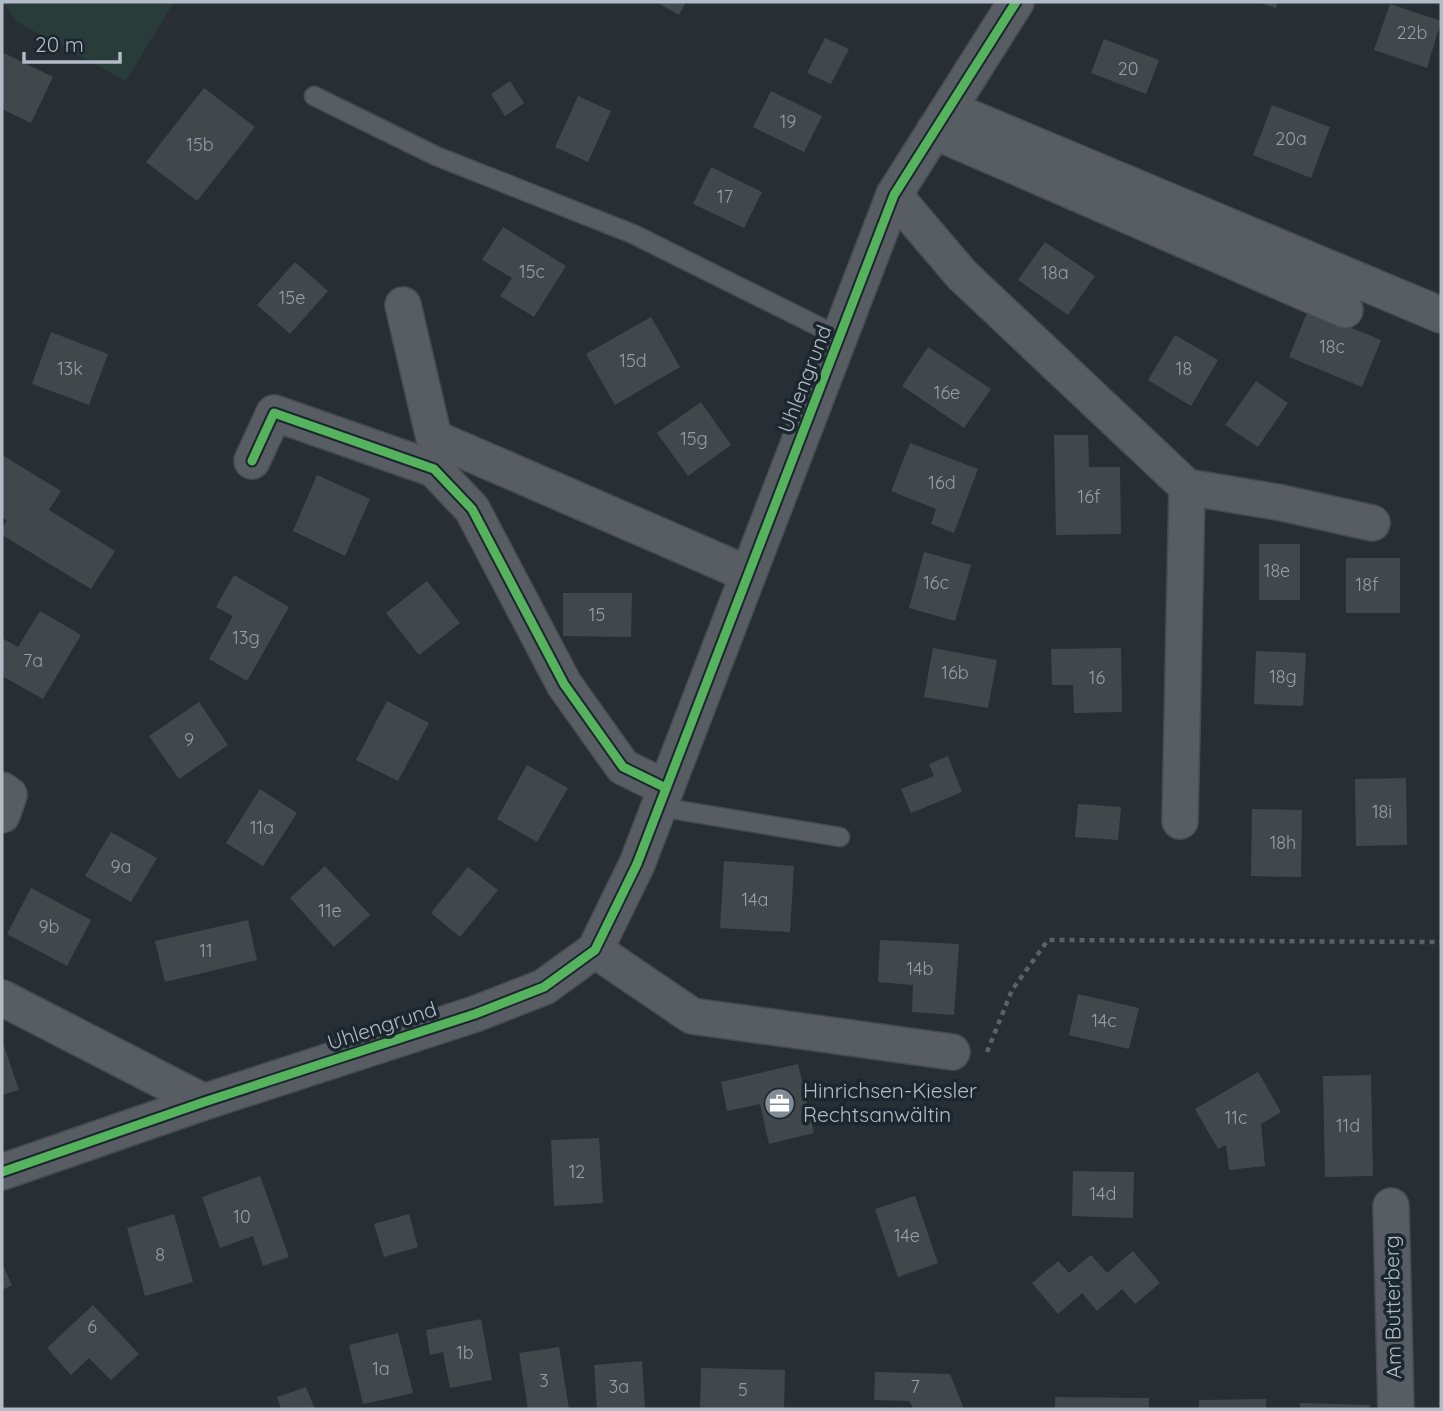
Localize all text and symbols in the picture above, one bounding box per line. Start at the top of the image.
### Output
scale bar [24,21,121,65]
house number: 22b [1397,21,1428,44]
text: 20 m [35,31,84,57]
house number: 20 [1118,57,1138,80]
house number: 19 [780,110,796,133]
house number: 20a [1275,127,1307,150]
house number: 15b [186,133,214,156]
house number: 17 [717,185,733,208]
house number: 15c [519,260,545,283]
house number: 18a [1041,261,1069,284]
house number: 15e [279,286,305,309]
street label: Uhlengrund [772,321,837,436]
house number: 18c [1319,335,1345,358]
house number: 15d [619,349,647,372]
house number: 13k [57,357,83,380]
house number: 18 [1176,357,1192,380]
house number: 16e [934,381,960,404]
house number: 15g [680,427,708,450]
house number: 16d [928,471,956,494]
house number: 16f [1078,485,1101,508]
house number: 18e [1264,559,1290,582]
house number: 16c [923,571,949,594]
house number: 18f [1356,573,1379,596]
house number: 15 [589,603,605,626]
house number: 13g [232,626,260,649]
house number: 7a [23,649,43,672]
house number: 16b [941,661,969,684]
house number: 18g [1269,665,1297,688]
house number: 16 [1089,666,1105,689]
house number: 9 [184,728,194,751]
house number: 18i [1372,800,1392,823]
house number: 11a [250,816,274,839]
house number: 18h [1270,831,1296,854]
house number: 9a [111,855,131,878]
house number: 14a [742,888,768,911]
house number: 11e [318,899,342,922]
house number: 9b [39,915,60,938]
house number: 11 [199,939,213,962]
house number: 14b [907,957,933,980]
street label: Uhlengrund [324,995,440,1055]
house number: 14c [1091,1009,1117,1032]
place label: Hinrichsen-Kiesler Rechtsanwältin [803,1077,977,1127]
office icon: Hinrichsen-Kiesler Rechtsanwältin [763,1086,797,1120]
house number: 11c [1225,1106,1247,1129]
house number: 11d [1336,1114,1360,1137]
house number: 12 [569,1160,585,1183]
house number: 14d [1090,1182,1116,1205]
house number: 10 [233,1205,251,1228]
house number: 14e [894,1224,920,1247]
street label: Am Butterberg [1378,1235,1406,1379]
house number: 8 [155,1243,165,1266]
house number: 6 [87,1315,97,1338]
house number: 1b [456,1341,474,1364]
house number: 1a [372,1357,390,1380]
house number: 3 [539,1369,549,1392]
house number: 3a [609,1375,629,1398]
house number: 7 [910,1375,920,1398]
house number: 5 [738,1378,748,1401]

